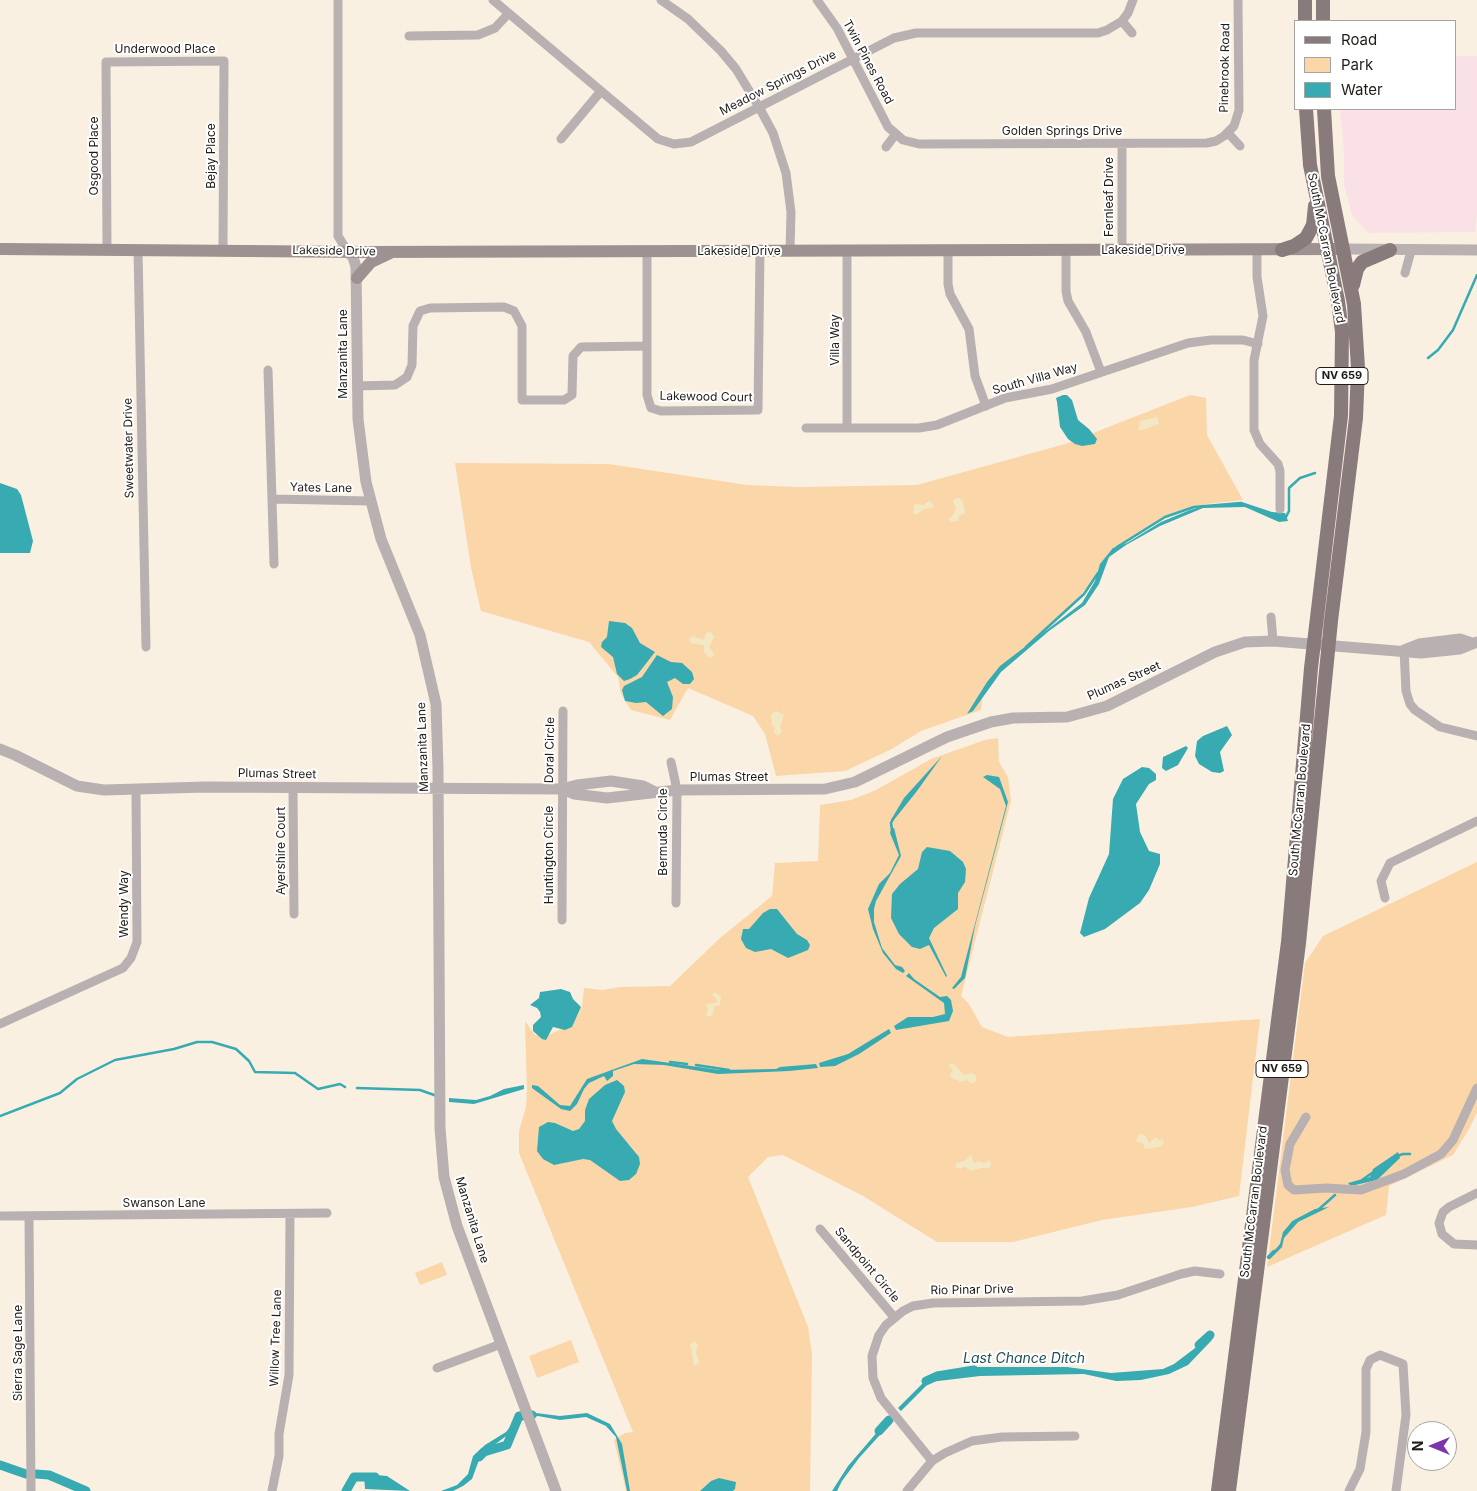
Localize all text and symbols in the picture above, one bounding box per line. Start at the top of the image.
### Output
street label: Twin Pines Road [840,17,896,107]
legend [1294,20,1457,110]
street label: Pinebrook Road [1217,23,1233,113]
text: Road [1341,30,1377,49]
street label: Underwood Place [115,42,215,56]
street label: Meadow Springs Drive [717,47,839,119]
text: Park [1341,55,1373,74]
text: Water [1341,80,1383,99]
street label: Osgood Place [87,116,101,196]
street label: Bejay Place [204,123,218,189]
street label: Golden Springs Drive [1002,124,1122,138]
street label: Fernleaf Drive [1102,157,1116,237]
street label: South McCarran Boulevard [1304,172,1348,324]
street label: Lakeside Drive [292,243,376,259]
street label: Lakeside Drive [1101,243,1185,257]
street label: Lakeside Drive [697,244,781,258]
street label: Manzanita Lane [336,309,350,399]
street label: Villa Way [828,314,842,366]
street label: South Villa Way [991,360,1079,398]
road number: NV 659 [1316,368,1368,384]
street label: Lakewood Court [659,389,753,405]
street label: Sweetwater Drive [121,398,137,498]
street label: Yates Lane [290,480,352,496]
street label: Plumas Street [1085,658,1163,704]
street label: Manzanita Lane [414,702,432,792]
street label: Doral Circle [542,717,558,783]
street label: South McCarran Boulevard [1286,723,1314,877]
street label: Plumas Street [238,766,316,782]
street label: Plumas Street [690,770,768,784]
street label: Bermuda Circle [656,788,670,876]
street label: Huntington Circle [542,806,556,904]
street label: Ayershire Court [274,807,288,895]
street label: Wendy Way [117,870,131,938]
road number: NV 659 [1256,1060,1308,1078]
street label: South McCarran Boulevard [1238,1125,1270,1279]
street label: Manzanita Lane [452,1175,492,1265]
street label: Swanson Lane [123,1196,205,1210]
street label: Sandpoint Circle [831,1225,903,1305]
street label: Rio Pinar Drive [930,1282,1014,1298]
street label: Willow Tree Lane [267,1289,285,1387]
street label: Sierra Sage Lane [11,1305,25,1401]
water label: Last Chance Ditch [963,1351,1085,1367]
north arrow [1407,1421,1457,1471]
text: N [1409,1441,1426,1451]

